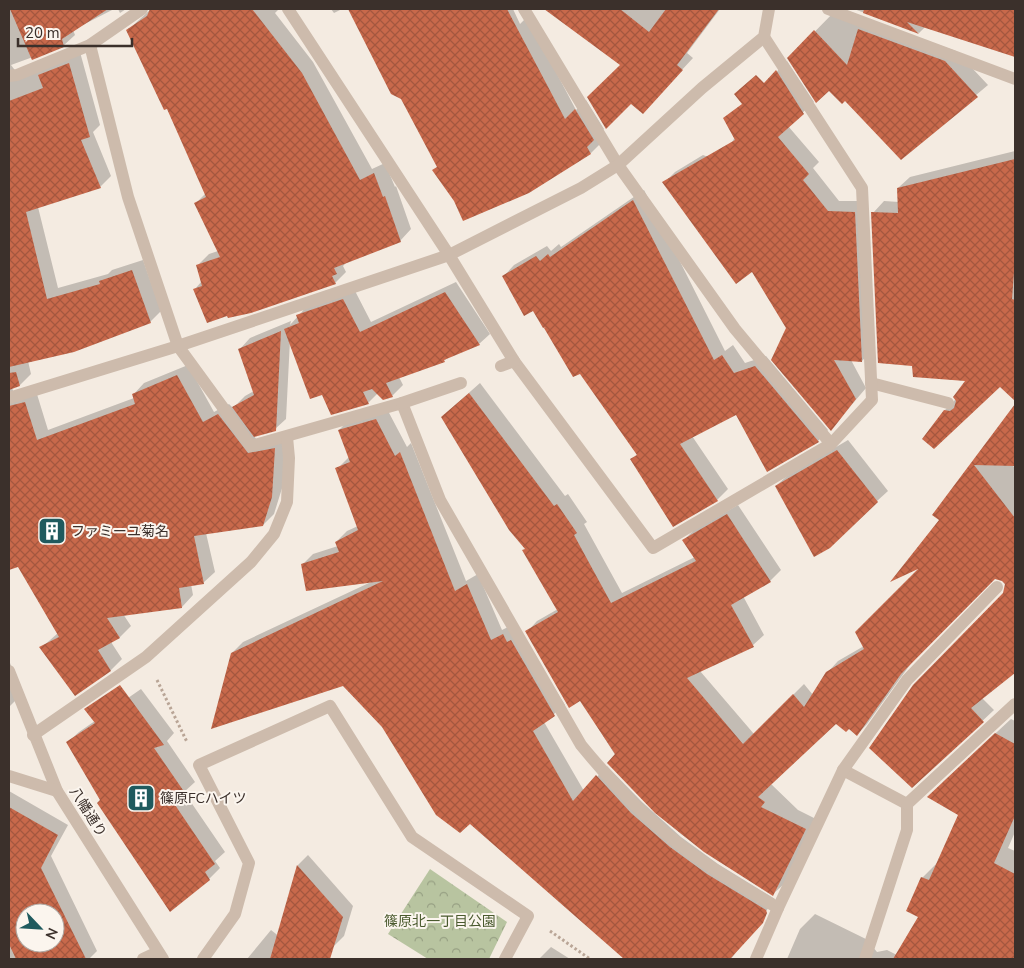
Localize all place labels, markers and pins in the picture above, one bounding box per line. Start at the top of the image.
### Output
building icon: ファミーユ菊名 [37,516,67,546]
place label: ファミーユ菊名 [71,522,169,541]
building icon: 篠原FCハイツ [126,783,156,813]
place label: 篠原FCハイツ [160,789,247,808]

